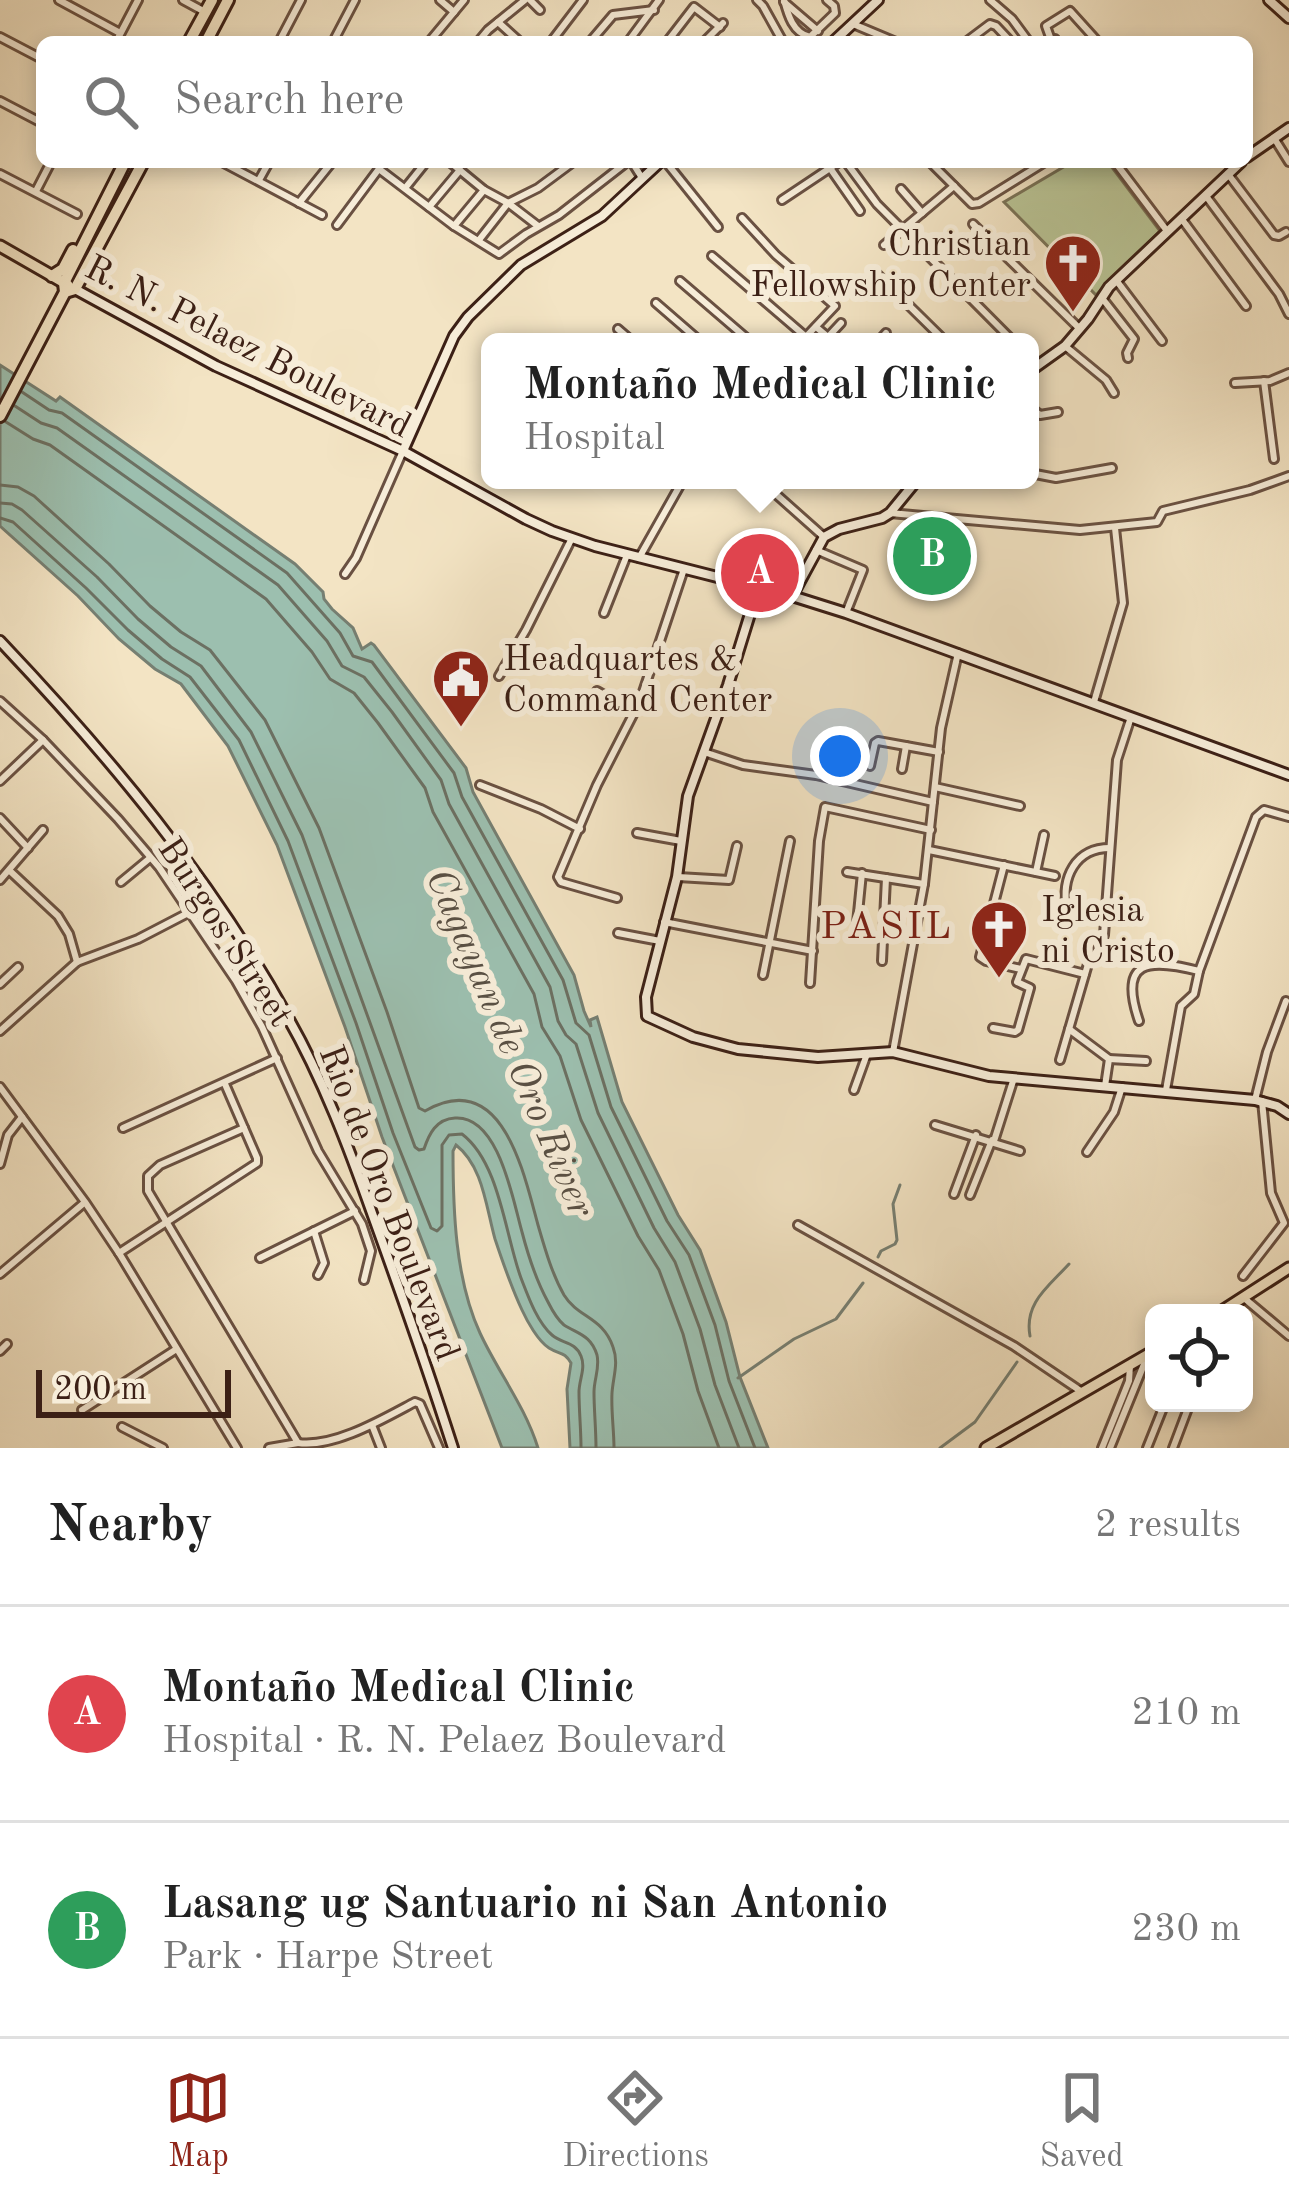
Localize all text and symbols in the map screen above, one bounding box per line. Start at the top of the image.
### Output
search box [36,36,1253,168]
icon: search [78,69,144,135]
text: Search here [174,79,404,124]
place label: Christian Fellowship Center [750,228,1031,305]
church icon: Christian Fellowship Center [1042,232,1104,314]
street label: R. N. Pelaez Boulevard [78,251,416,446]
popup [481,333,1039,489]
text: Montaño Medical Clinic [524,364,996,409]
text: Hospital [524,419,665,458]
pin: B [893,511,971,601]
pin: A [721,528,799,618]
place label: Headquartes & Command Center [503,643,773,720]
public building icon: Headquartes & Command Center [430,647,492,729]
your location [810,726,870,786]
street label: Burgos Street [149,832,298,1034]
water label: Cagayan de Oro River [418,864,600,1224]
place label: Iglesia ni Cristo [1041,894,1175,971]
church icon: Iglesia ni Cristo [968,898,1030,980]
district label: PASIL [820,908,954,947]
street label: Rio de Oro Boulevard [311,1041,464,1366]
map controls [1145,1304,1253,1412]
button: locate [1145,1304,1253,1412]
scale bar [36,1364,231,1417]
text: 200 m [54,1374,147,1407]
text: Nearby [48,1501,213,1552]
text: 2 results [1095,1506,1241,1545]
text: Montaño Medical Clinic [162,1667,635,1712]
text: A [72,1694,102,1733]
text: 210 m [1131,1694,1241,1733]
text: Hospital · R. N. Pelaez Boulevard [162,1722,726,1761]
text: Lasang ug Santuario ni San Antonio [162,1883,888,1928]
text: B [73,1910,101,1949]
text: 230 m [1131,1910,1241,1949]
text: Park · Harpe Street [162,1938,494,1977]
tab: Map [165,2065,231,2178]
tab: Directions [562,2065,709,2178]
tab: Saved [1040,2065,1124,2178]

